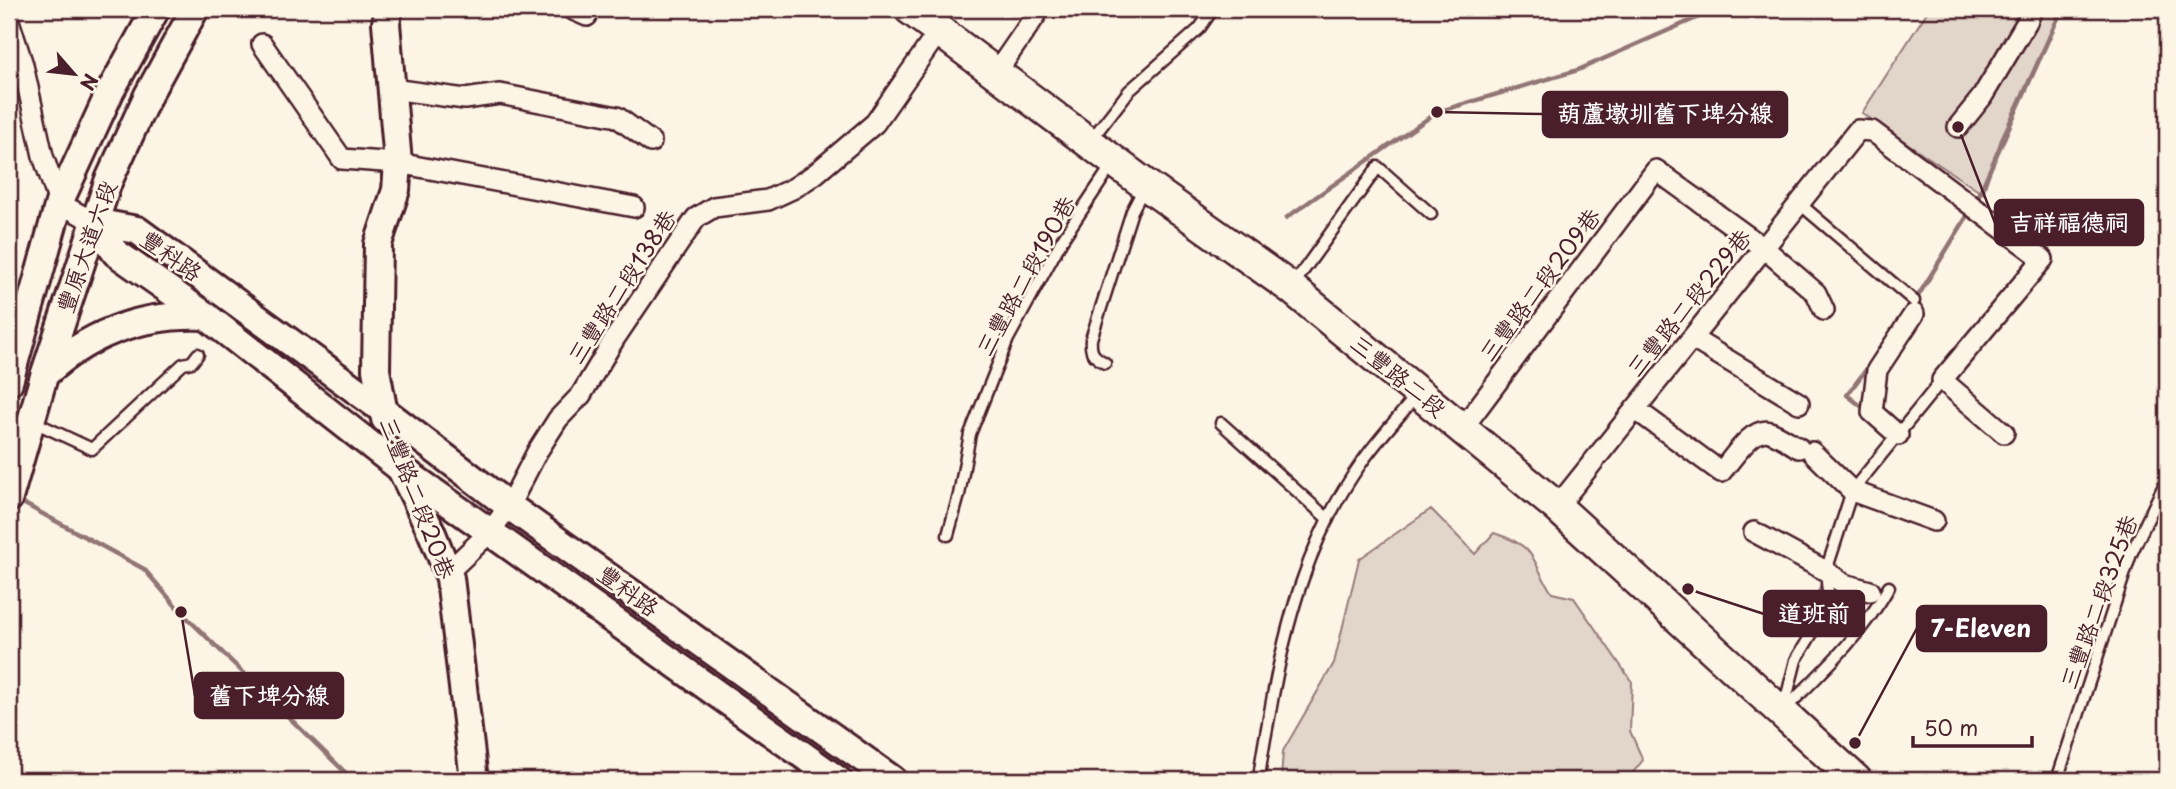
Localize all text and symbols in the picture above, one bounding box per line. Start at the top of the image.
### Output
north arrow [38,38,108,108]
text: N [74,69,106,96]
callout: 葫蘆墩圳舊下埤分線 [1543,92,1787,137]
text: 葫蘆墩圳舊下埤分線 [1557,94,1773,130]
street label: 豐原大道六段 [47,176,125,317]
street label: 三豐路二段190巷 [966,188,1084,362]
street label: 三豐路二段209巷 [1469,199,1609,368]
callout: 吉祥福德祠 [1995,200,2143,245]
street label: 三豐路二段138巷 [558,201,684,370]
text: 吉祥福德祠 [2009,203,2129,239]
street label: 三豐路二段229巷 [1617,220,1759,384]
street label: 豐科路 [134,221,210,289]
street label: 三豐路二段 [1343,325,1455,425]
street label: 三豐路二段20巷 [371,411,466,584]
street label: 三豐路二段325巷 [2050,509,2146,694]
street label: 豐科路 [591,555,667,624]
callout: 道班前 [1764,591,1864,636]
text: 道班前 [1778,594,1850,630]
callout: 7-Eleven [1917,606,2046,651]
text: 7-Eleven [1931,609,2031,645]
callout: 舊下埤分線 [195,673,343,718]
text: 舊下埤分線 [209,676,329,712]
scale bar [1913,705,2032,749]
text: 50 m [1924,711,1978,743]

